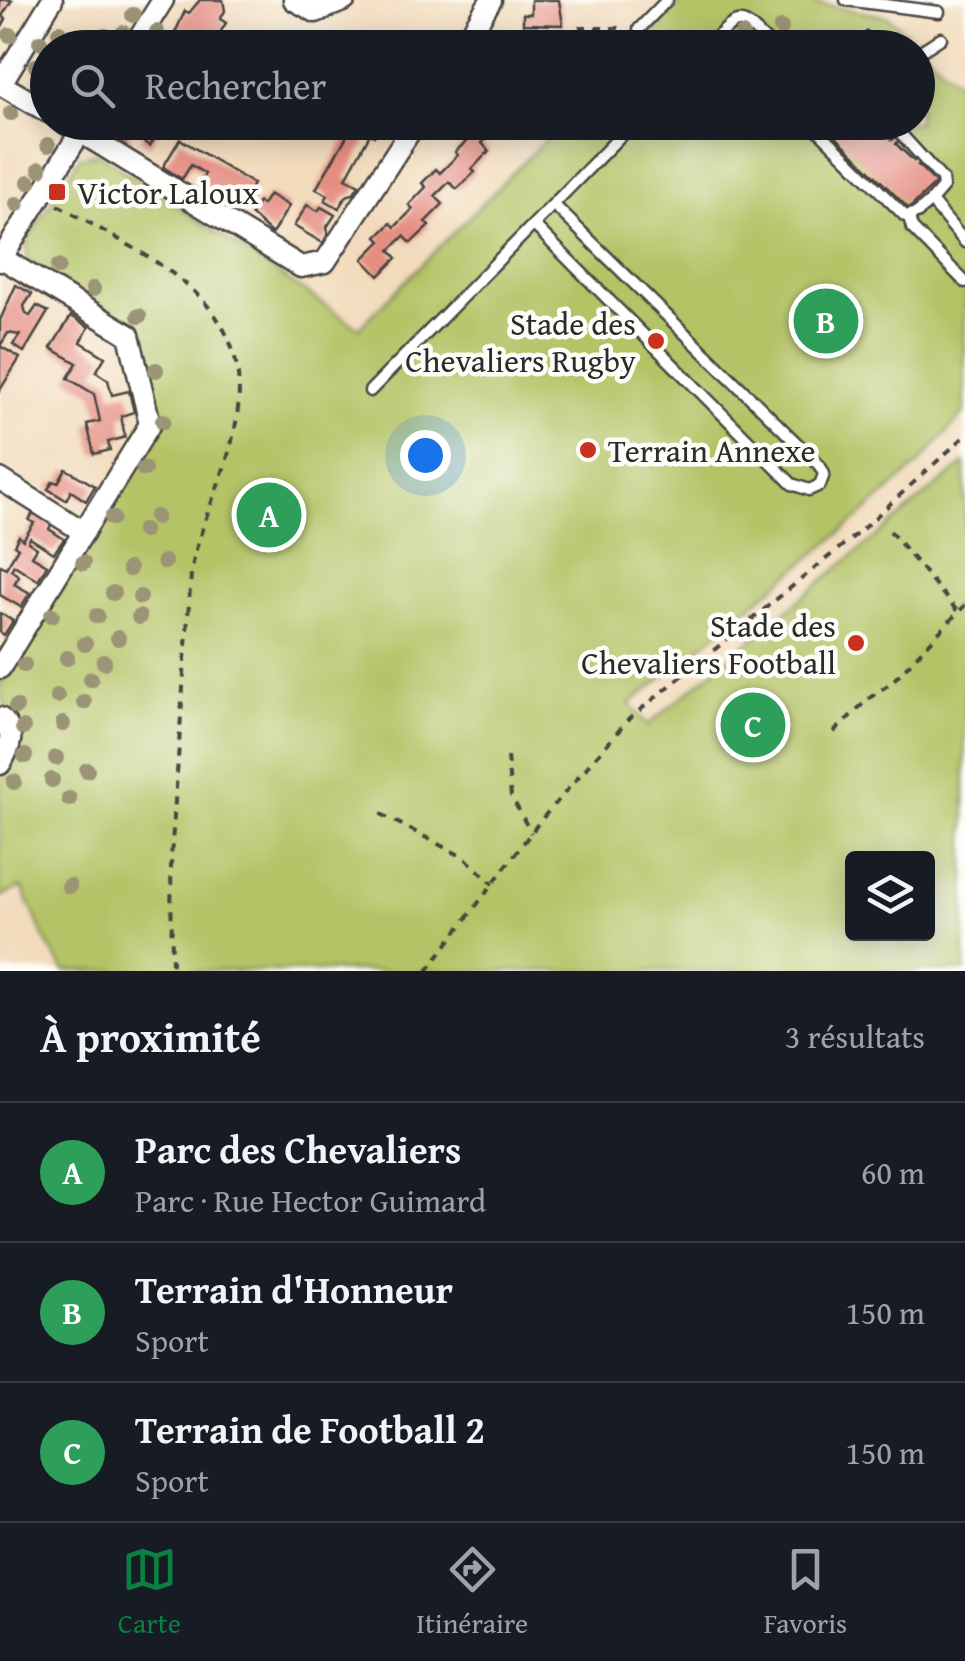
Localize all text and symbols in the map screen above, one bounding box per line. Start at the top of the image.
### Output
search box [30,30,935,140]
text: Rechercher [145,57,326,113]
icon: search [65,58,120,113]
place label: Victor Laloux [77,169,259,216]
marker: Victor Laloux [46,181,68,203]
pin: B [794,284,858,358]
place label: Stade des Chevaliers Rugby [405,300,636,384]
marker: Stade des Chevaliers Rugby [645,330,667,352]
place label: Terrain Annexe [608,427,816,474]
your location [400,430,451,481]
marker: Terrain Annexe [577,439,599,461]
pin: A [236,478,302,552]
place label: Stade des Chevaliers Football [581,602,836,686]
marker: Stade des Chevaliers Football [845,632,867,654]
pin: C [720,688,786,762]
map controls [845,851,935,941]
button: layers [845,851,935,941]
text: À proximité [40,1006,261,1067]
text: 3 résultats [785,1013,925,1060]
text: Parc des Chevaliers [135,1121,461,1177]
text: A [62,1149,83,1196]
text: 60 m [861,1149,925,1196]
text: Parc · Rue Hector Guimard [135,1177,486,1224]
text: Terrain d'Honneur [135,1261,453,1317]
text: B [63,1289,82,1336]
text: 150 m [846,1289,925,1336]
text: Sport [135,1317,209,1364]
text: Terrain de Football 2 [135,1401,485,1457]
text: C [63,1429,82,1476]
text: 150 m [846,1429,925,1476]
text: Sport [135,1457,209,1504]
tab: Carte [118,1542,181,1643]
tab: Itinéraire [416,1542,528,1643]
tab: Favoris [764,1542,847,1643]

